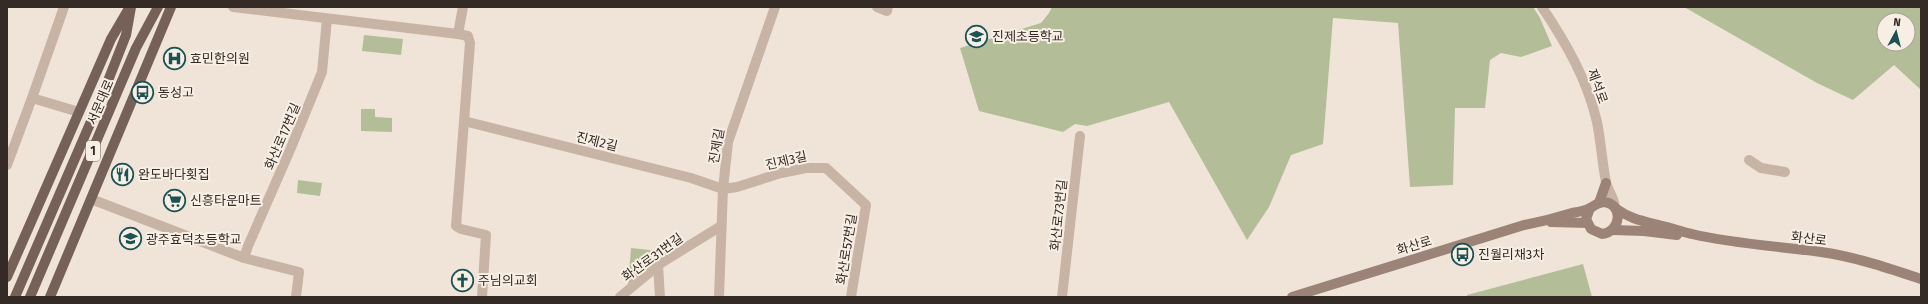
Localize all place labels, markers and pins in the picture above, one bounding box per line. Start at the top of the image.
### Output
school or university icon: 진제초등학교 [964,23,990,49]
place label: 진제초등학교 [992,29,1064,44]
hospital icon: 효민한의원 [161,45,187,71]
place label: 효민한의원 [190,51,250,66]
bus stop icon: 동성고 [130,79,156,105]
place label: 동성고 [158,85,194,100]
restaurant icon: 완도바다횟집 [110,161,136,187]
place label: 완도바다횟집 [138,167,210,182]
supermarket icon: 신흥타운마트 [161,187,187,213]
place label: 신흥타운마트 [190,193,262,208]
school or university icon: 광주효덕초등학교 [118,226,144,252]
place label: 광주효덕초등학교 [146,232,242,247]
bus stop icon: 진월리채3차 [1449,241,1475,267]
place label: 진월리채3차 [1478,247,1544,262]
church icon: 주님의교회 [450,267,476,293]
place label: 주님의교회 [478,273,538,288]

